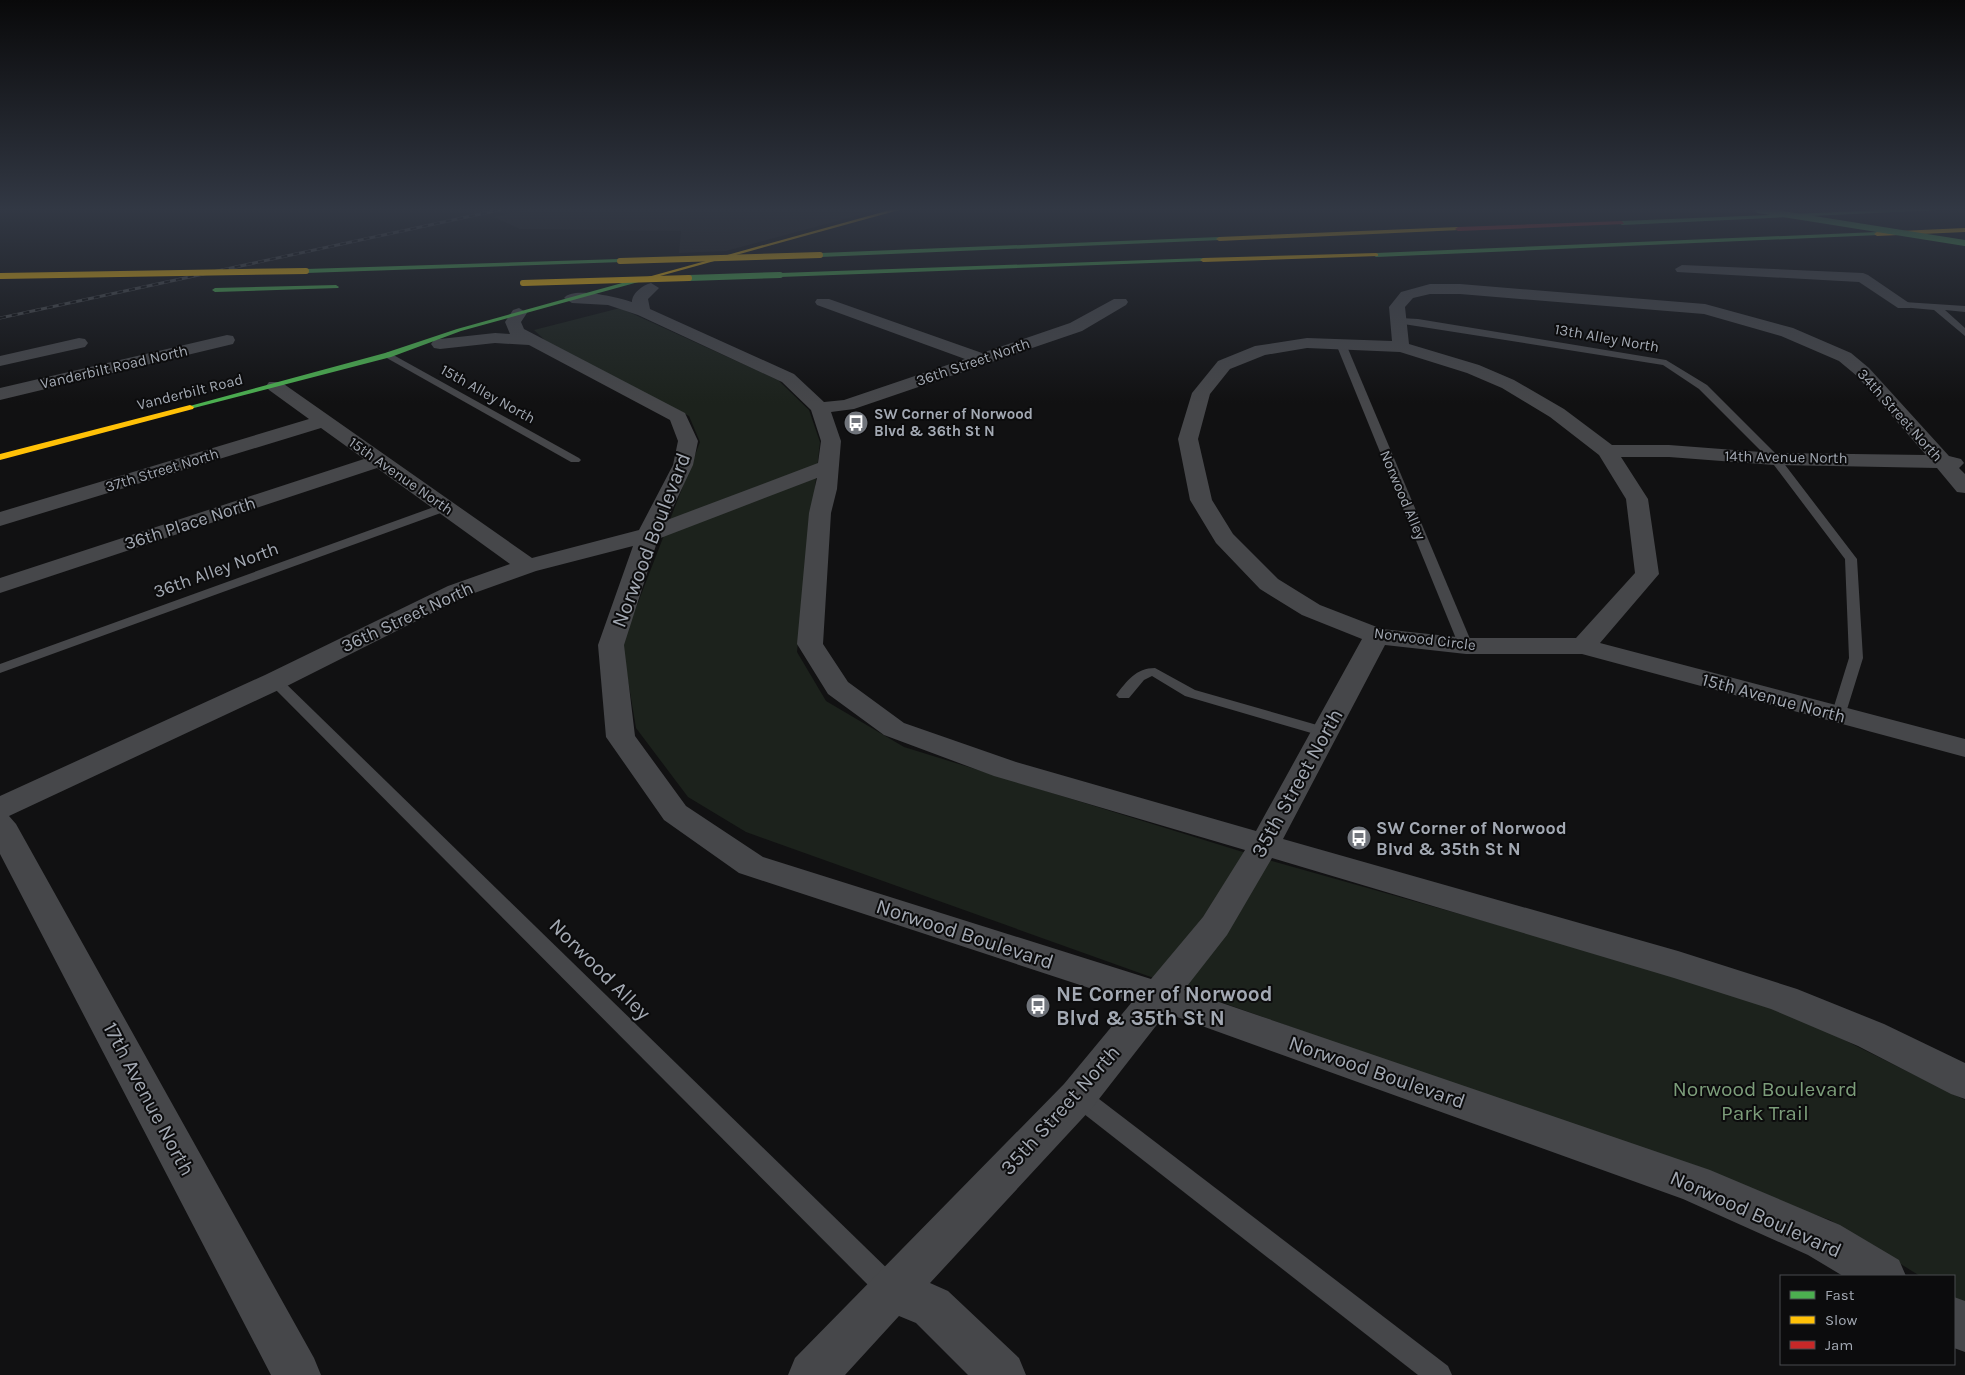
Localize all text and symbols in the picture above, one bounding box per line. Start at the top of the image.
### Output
street label: 13th Alley North [1553,320,1661,356]
street label: 36th Street North [914,334,1032,390]
street label: Vanderbilt Road North [39,341,189,393]
street label: 15th Alley North [437,361,539,427]
street label: 34th Street North [1854,365,1946,465]
street label: Vanderbilt Road [135,370,245,414]
place label: SW Corner of Norwood Blvd & 36th St N [874,405,1033,440]
bus stop icon: SW Corner of Norwood Blvd & 36th St N [843,410,869,436]
street label: 15th Avenue North [345,433,457,519]
street label: 37th Street North [103,444,221,496]
street label: 14th Avenue North [1724,447,1848,467]
street label: Norwood Alley [1376,448,1430,542]
street label: Norwood Boulevard [607,449,695,631]
street label: 36th Place North [122,491,258,555]
street label: 36th Alley North [150,537,282,603]
street label: 36th Street North [338,577,476,657]
street label: Norwood Circle [1373,624,1477,654]
street label: 15th Avenue North [1700,668,1848,728]
street label: 35th Street North [1246,704,1348,862]
place label: SW Corner of Norwood Blvd & 35th St N [1376,817,1567,860]
bus stop icon: SW Corner of Norwood Blvd & 35th St N [1346,825,1372,851]
street label: Norwood Boulevard [873,894,1057,974]
street label: Norwood Alley [544,913,656,1025]
place label: NE Corner of Norwood Blvd & 35th St N [1056,982,1273,1030]
bus stop icon: NE Corner of Norwood Blvd & 35th St N [1025,993,1051,1019]
street label: 17th Avenue North [98,1018,200,1180]
street label: Norwood Boulevard [1286,1031,1468,1113]
street label: 35th Street North [995,1040,1125,1180]
park label: Norwood Boulevard Park Trail [1672,1077,1858,1125]
street label: Norwood Boulevard [1667,1165,1845,1263]
legend [1780,1275,1955,1365]
text: Fast [1825,1286,1855,1304]
text: Slow [1825,1311,1857,1329]
text: Jam [1825,1336,1853,1354]

